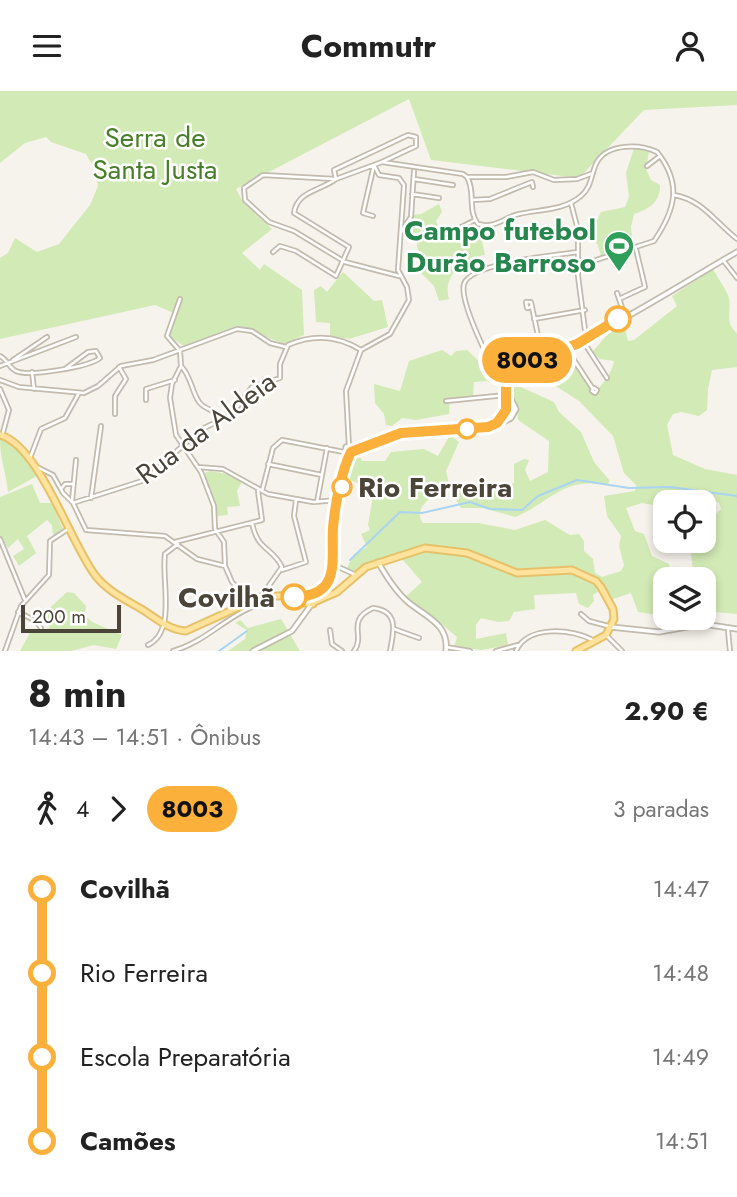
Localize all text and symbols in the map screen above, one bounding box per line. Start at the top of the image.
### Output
text: Commutr [301,23,436,69]
icon: menu [28,27,66,65]
icon: person [671,27,709,65]
park label: Serra de Santa Justa [93,117,218,190]
place label: Campo futebol Durão Barroso [404,210,596,283]
sports icon: Campo futebol Durão Barroso [602,229,636,273]
unlabelled marker [605,306,631,332]
line badge: 8003 [478,337,576,383]
text: 8003 [496,342,558,377]
street label: Rua da Aldeia [127,362,285,494]
unlabelled marker [457,419,477,439]
place label: Rio Ferreira [358,467,512,508]
marker: Rio Ferreira [332,477,352,497]
map controls [653,490,716,630]
button: locate [653,490,716,553]
button: layers [653,567,716,630]
place label: Covilhã [178,577,275,618]
marker: Covilhã [281,584,307,610]
scale bar [21,602,121,634]
text: 200 m [32,603,86,630]
text: 8 min [28,666,127,721]
text: 2.90 € [624,692,709,730]
text: 14:43 – 14:51 · Ônibus [28,720,261,754]
icon: walk [28,790,66,828]
icon: forward [99,790,137,828]
text: 8003 [161,791,223,826]
text: 4 [76,792,89,826]
text: 3 paradas [613,792,709,826]
text: Covilhã [80,870,170,908]
text: 14:47 [653,872,709,906]
text: Rio Ferreira [80,954,208,992]
text: 14:48 [652,956,709,990]
text: Escola Preparatória [80,1038,291,1076]
text: 14:49 [652,1040,709,1074]
text: Camões [80,1122,176,1160]
text: 14:51 [655,1124,709,1158]

